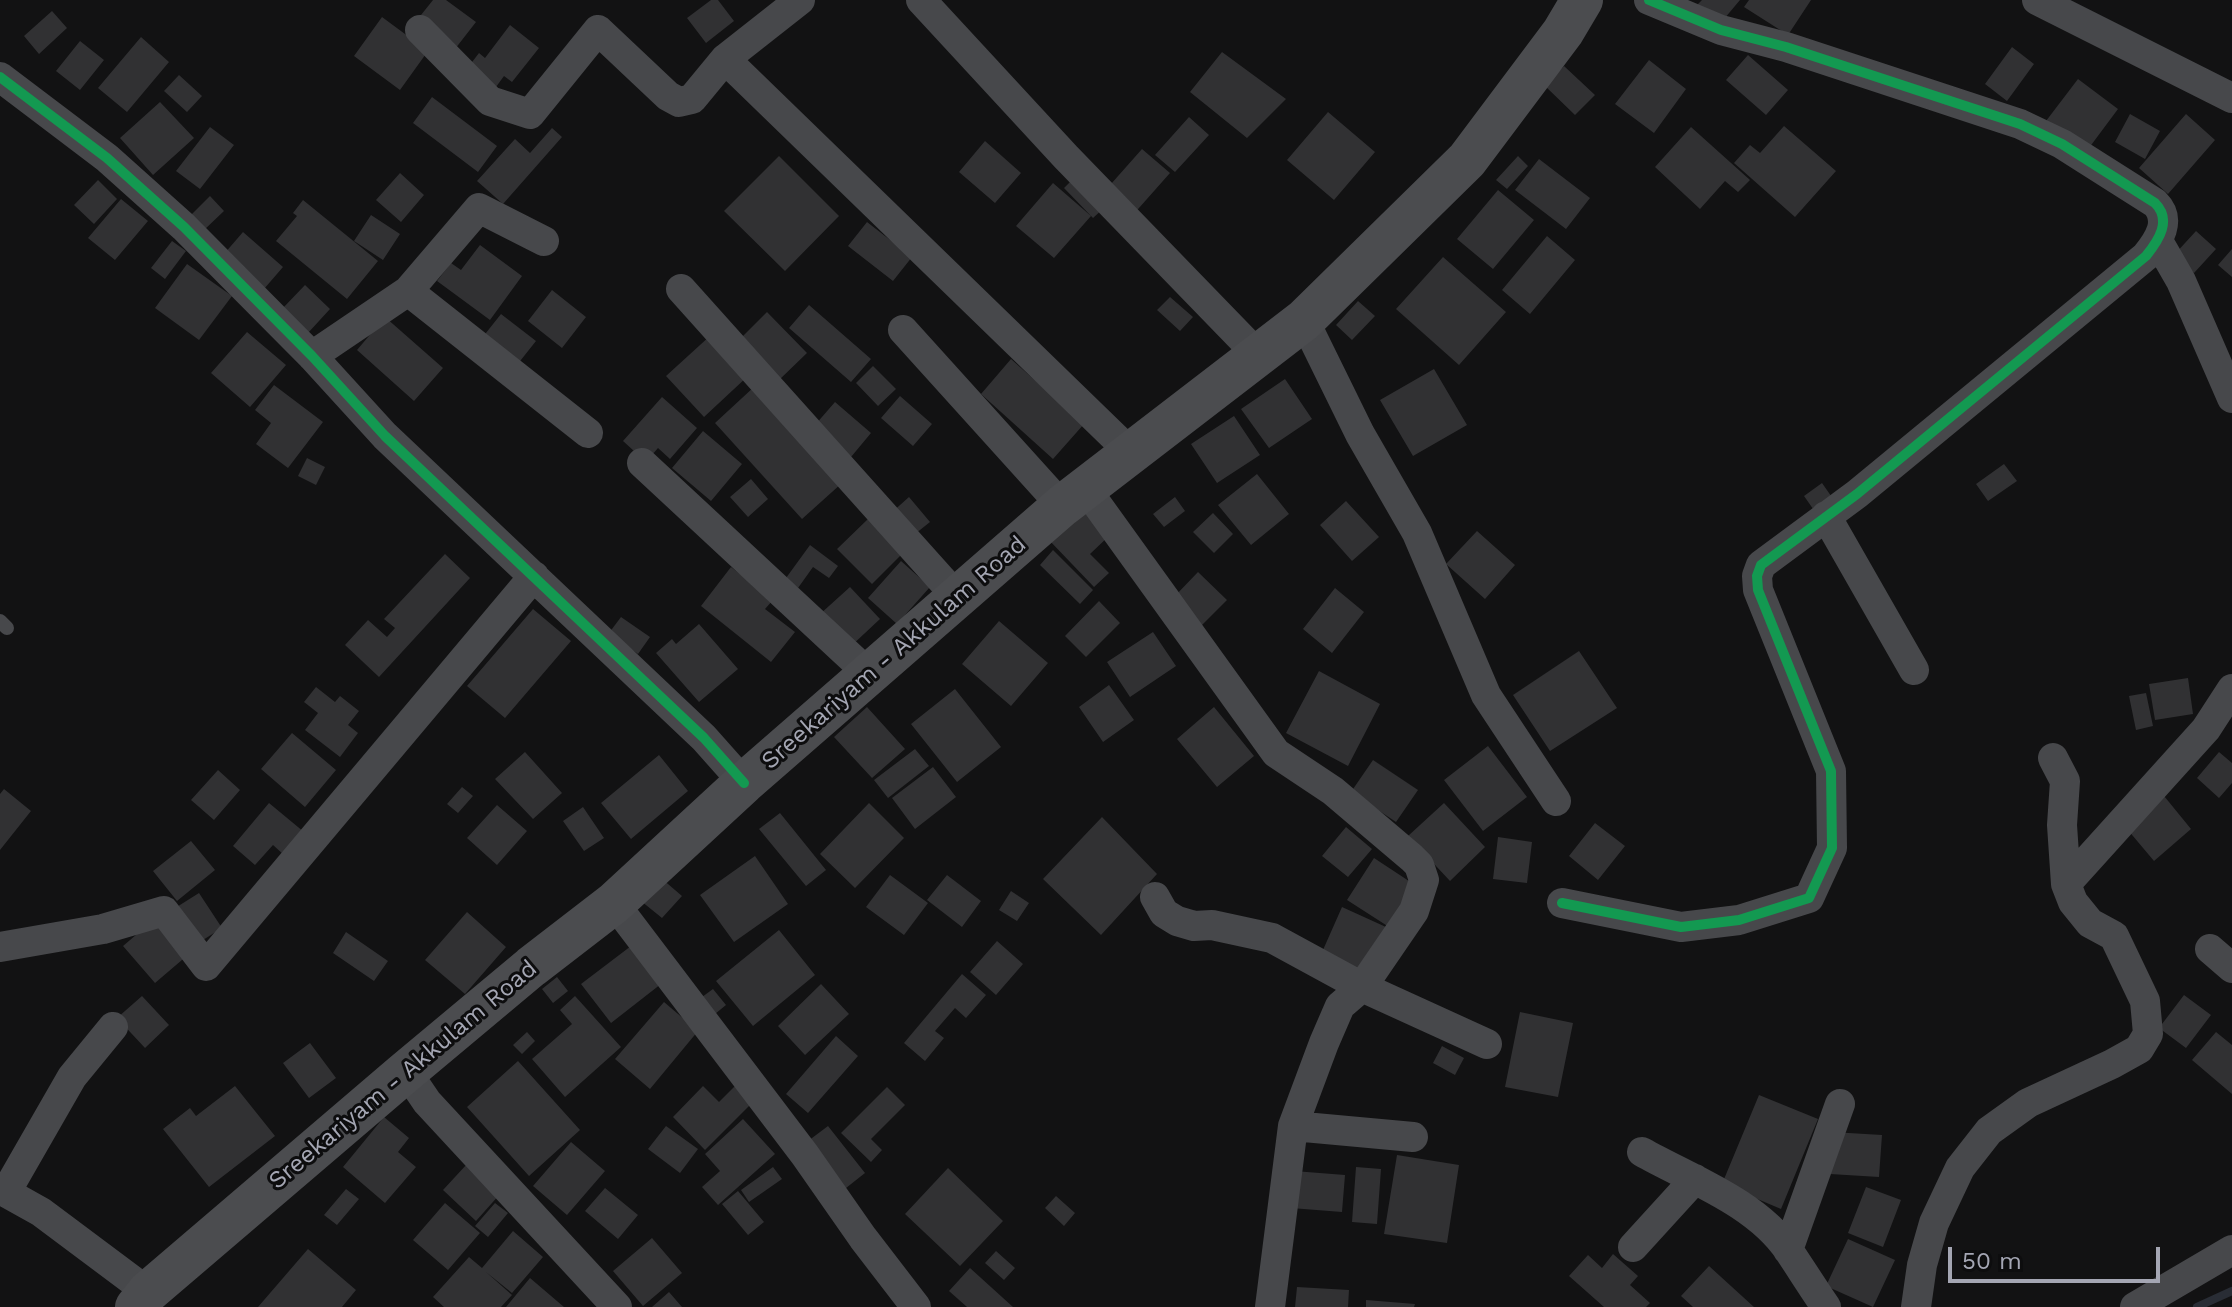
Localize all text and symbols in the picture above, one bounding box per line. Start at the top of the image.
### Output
street label: Sreekariyam - Akkulam Road [756,530,1032,776]
street label: Sreekariyam - Akkulam Road [263,954,543,1196]
scale bar [1952,1231,2164,1281]
text: 50 m [1962,1247,2022,1275]

